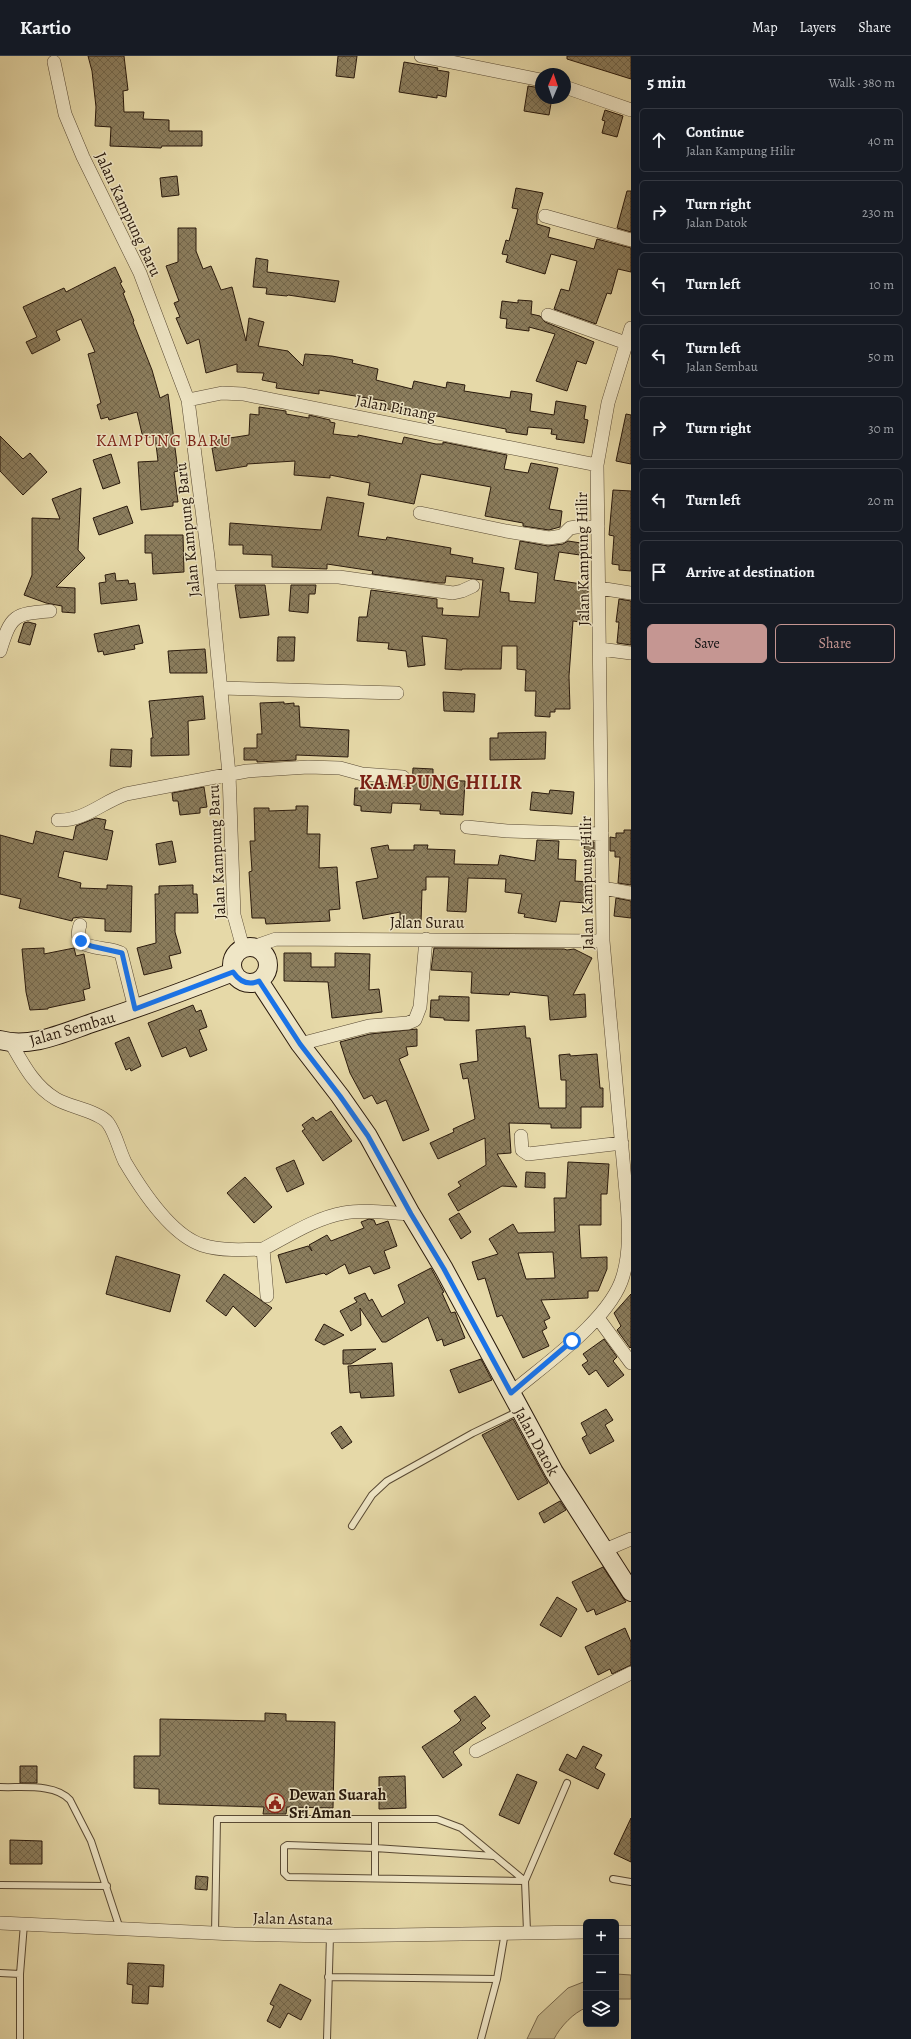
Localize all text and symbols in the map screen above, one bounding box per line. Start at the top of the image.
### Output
text: Kartio [20,15,71,41]
text: Map [752,18,778,37]
text: Layers [800,18,836,37]
text: Share [858,18,891,37]
north arrow [535,68,571,104]
text: 5 min [647,71,686,94]
text: Walk · 380 m [828,74,895,91]
text: Continue [686,122,744,142]
icon: ahead [648,129,670,151]
text: 40 m [868,132,894,149]
text: Jalan Kampung Hilir [686,142,795,159]
street label: Jalan Kampung Baru [90,149,167,281]
text: Turn right [686,194,751,214]
icon: right [648,201,670,223]
text: 230 m [862,204,894,221]
text: Jalan Datok [686,214,747,231]
icon: left [648,273,670,295]
text: Turn left [686,274,741,294]
text: 10 m [869,276,894,293]
text: Turn left [686,338,741,358]
icon: left [648,345,670,367]
text: 50 m [868,348,894,365]
text: Jalan Sembau [686,358,758,375]
street label: Jalan Pinang [354,389,438,427]
icon: right [648,417,670,439]
text: Turn right [686,418,751,438]
text: 30 m [868,420,894,437]
district label: KAMPUNG BARU [96,429,232,452]
street label: Jalan Kampung Baru [170,461,206,598]
icon: left [648,489,670,511]
text: Turn left [686,490,741,510]
street label: Jalan Kampung Hilir [571,492,595,626]
text: 20 m [868,492,894,509]
icon: arrive [648,561,670,583]
text: Arrive at destination [686,562,815,582]
button: Save [647,624,767,663]
button: Share [775,624,895,663]
district label: KAMPUNG HILIR [359,769,523,796]
street label: Jalan Kampung Baru [202,784,232,920]
street label: Jalan Kampung Hilir [575,816,599,950]
street label: Jalan Surau [390,912,465,934]
route end [72,932,90,950]
street label: Jalan Sembau [27,1006,118,1052]
route start [563,1332,581,1350]
street label: Jalan Datok [508,1403,564,1480]
place label: Dewan Suarah Sri Aman [289,1784,387,1824]
public building icon: Dewan Suarah Sri Aman [264,1792,286,1814]
street label: Jalan Astana [253,1907,334,1931]
map controls [583,1919,619,2027]
button: + [583,1919,619,1955]
button: − [583,1955,619,1991]
button: layers [583,1991,619,2027]

